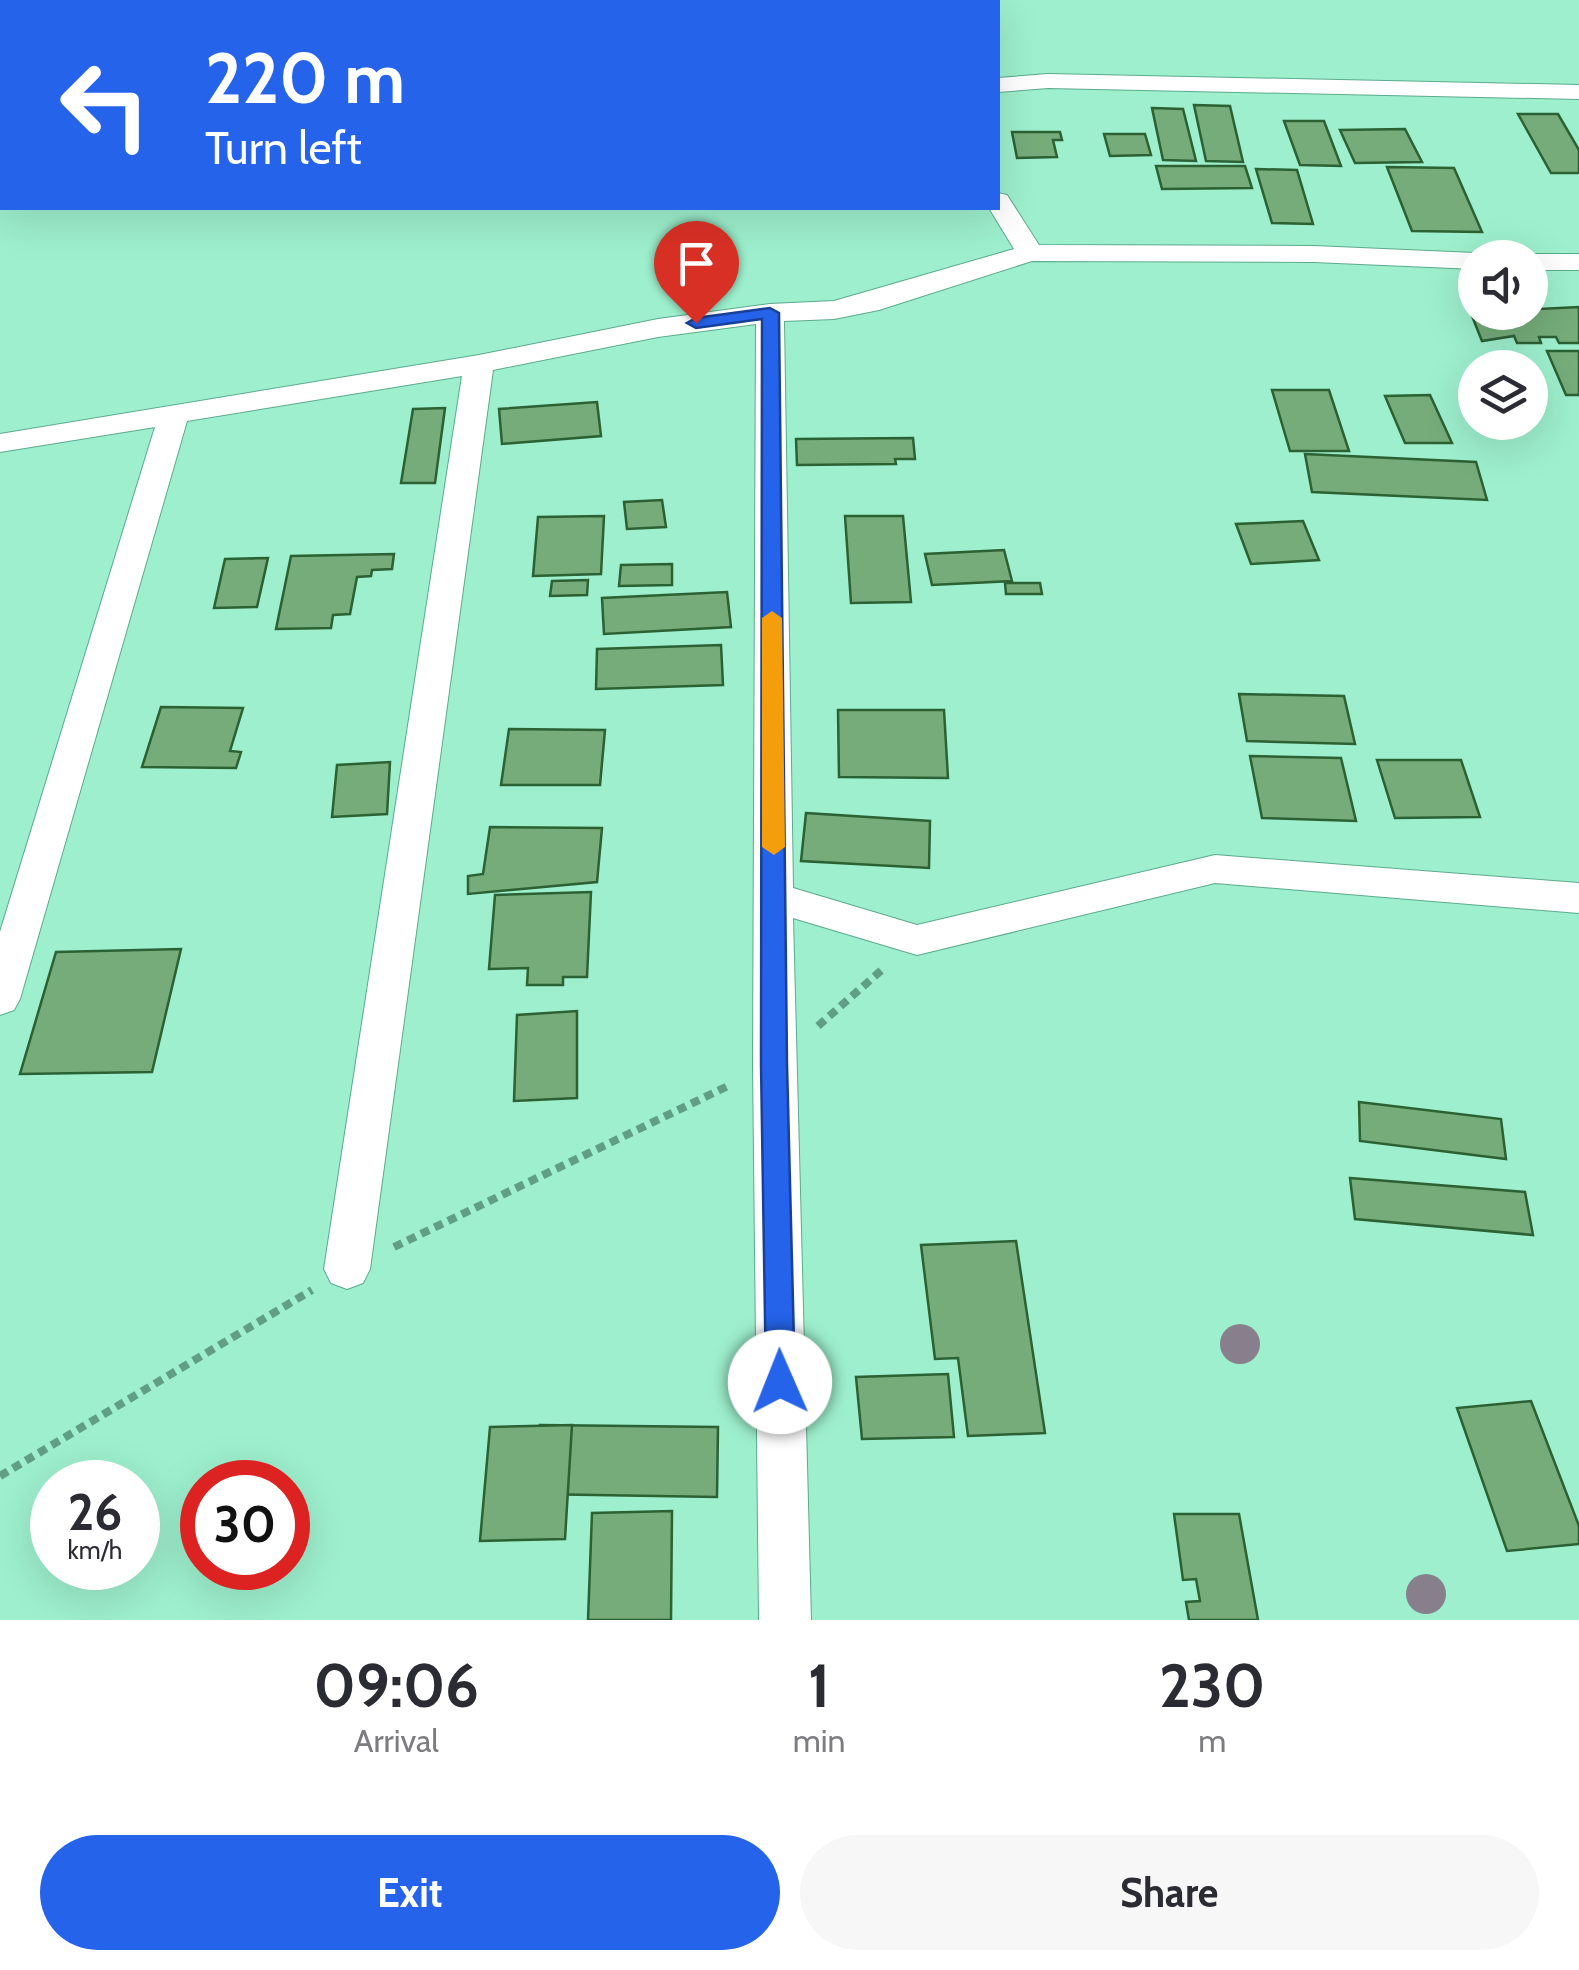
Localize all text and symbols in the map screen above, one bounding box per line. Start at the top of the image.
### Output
text: 220 m [205,35,405,121]
icon: left [40,40,170,170]
text: Turn left [205,121,362,175]
pin [654,221,739,324]
icon: arrive [669,236,724,291]
map controls [1458,240,1548,440]
button: sound [1458,240,1548,330]
button: layers [1458,350,1548,440]
position arrow [728,1330,832,1434]
speed limit sign: 30 [180,1460,310,1590]
text: 26 [68,1482,122,1543]
text: km/h [68,1535,122,1565]
text: 09:06 [314,1649,479,1722]
text: 1 [808,1649,830,1722]
text: 230 [1159,1649,1265,1722]
text: Arrival [354,1721,439,1760]
text: min [793,1721,845,1760]
text: m [1198,1721,1226,1760]
button: Exit [40,1835,780,1950]
button: Share [800,1835,1539,1950]

